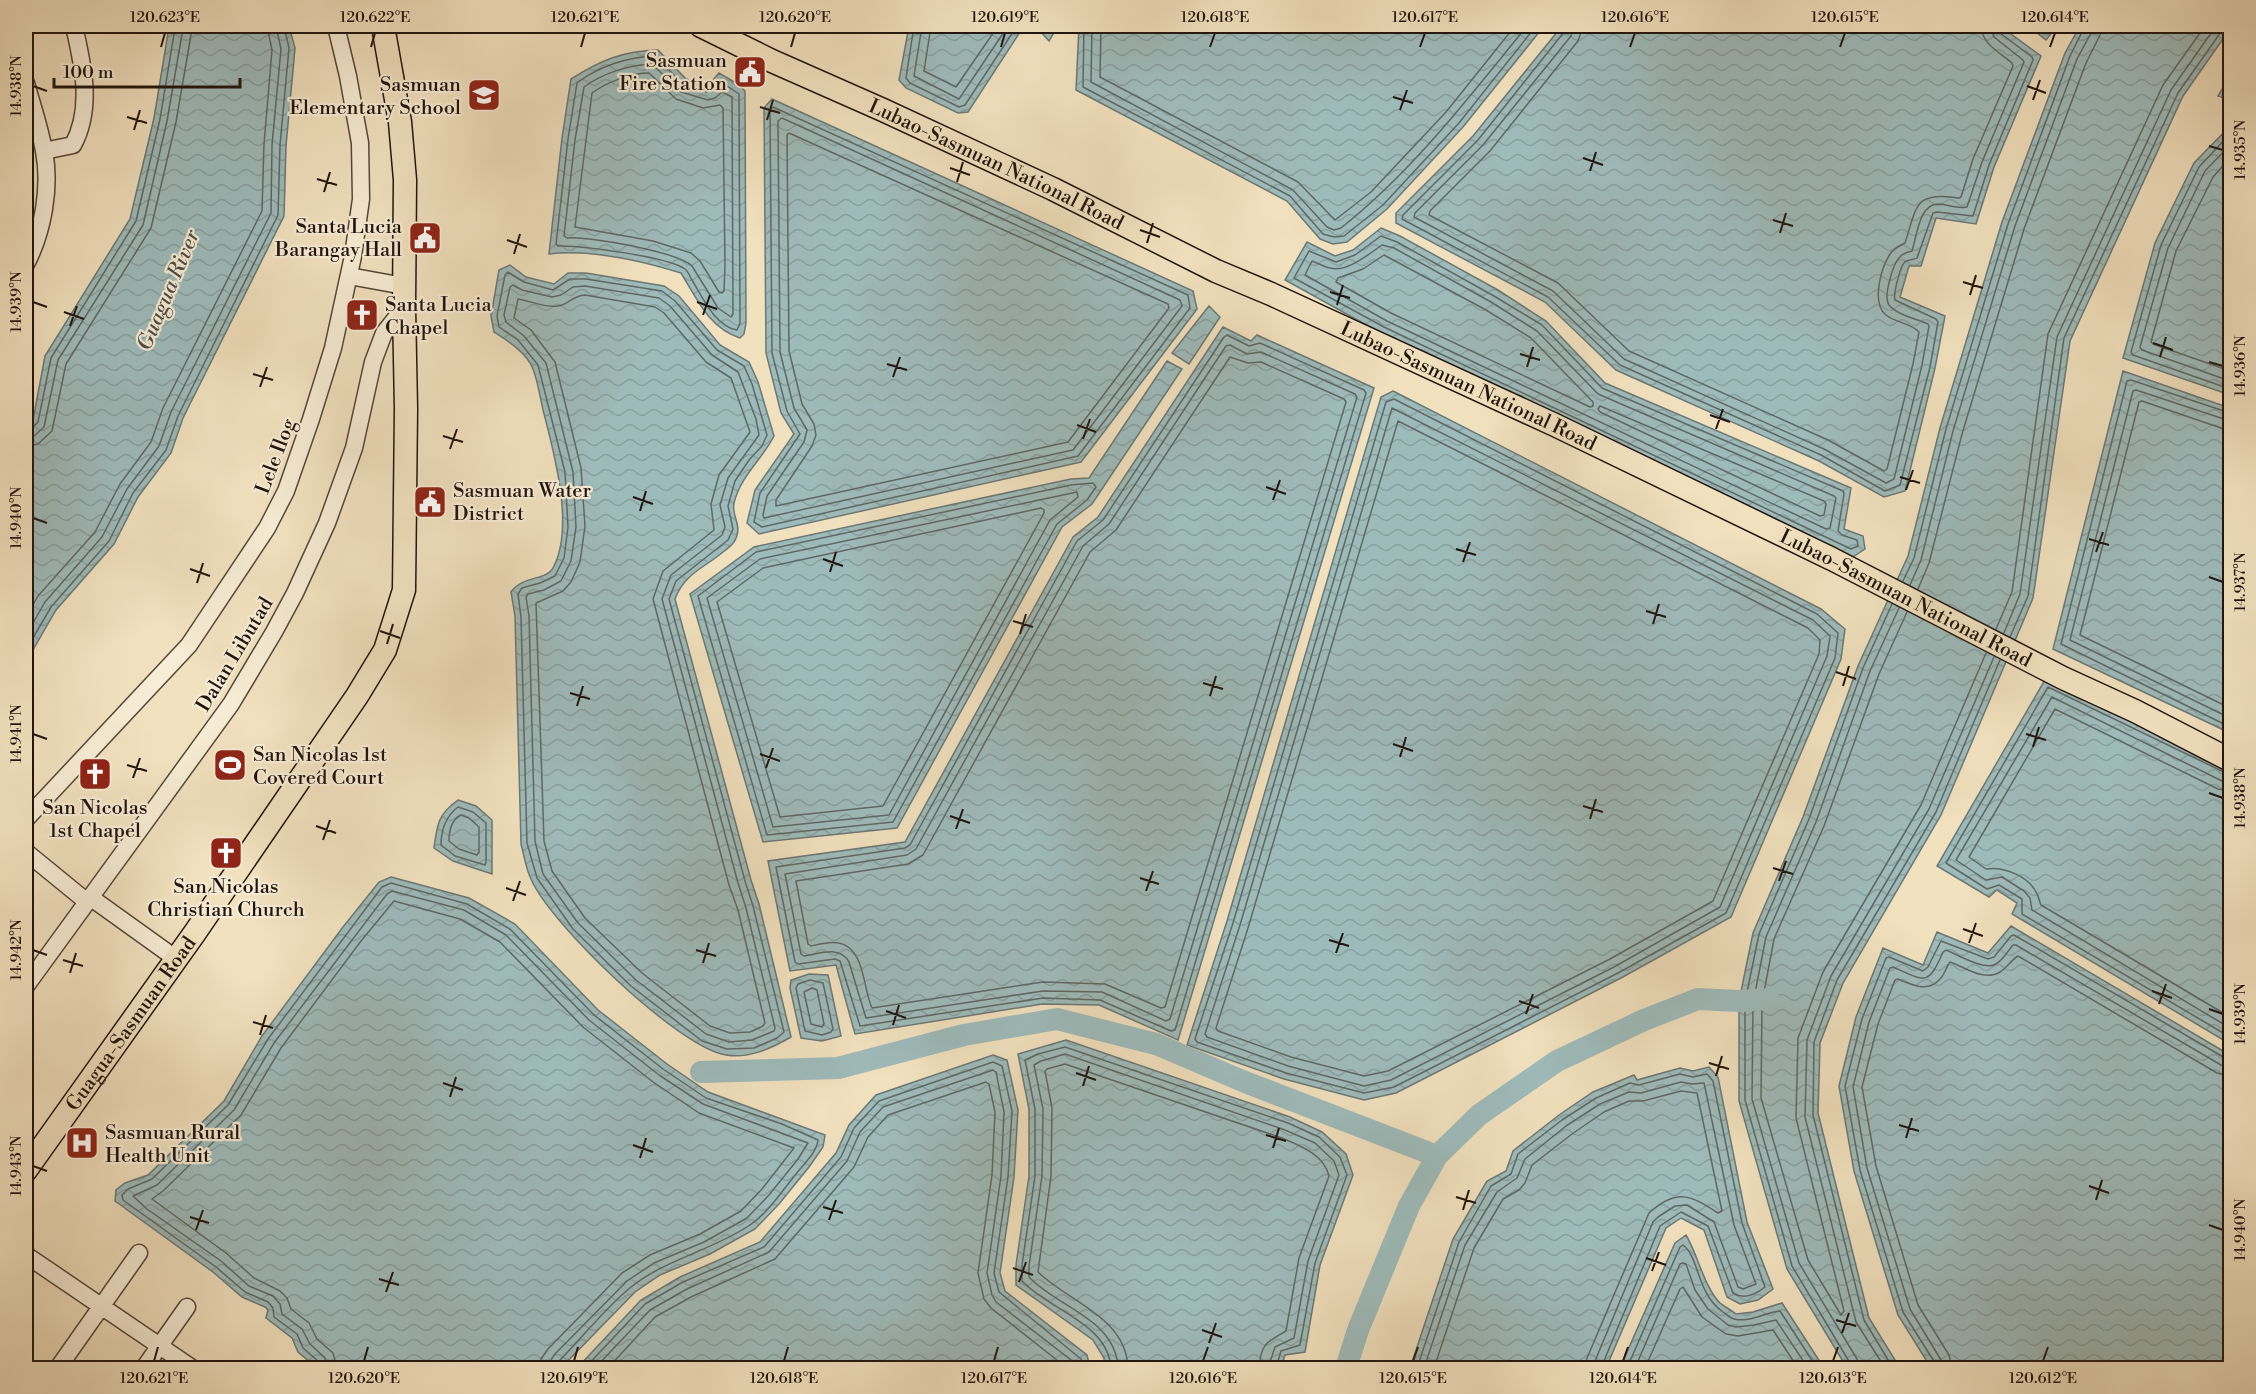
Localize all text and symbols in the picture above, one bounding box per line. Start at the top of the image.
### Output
text: 120.623°E [130,8,200,27]
text: 120.622°E [340,8,410,27]
text: 120.621°E [551,8,619,27]
text: 120.620°E [759,8,831,27]
text: 120.619°E [971,8,1039,27]
text: 120.618°E [1181,8,1249,27]
text: 120.617°E [1392,8,1458,27]
text: 120.616°E [1601,8,1669,27]
text: 120.615°E [1811,8,1879,27]
text: 120.614°E [2021,8,2089,27]
place label: Sasmuan Fire Station [619,49,727,97]
scale bar [54,51,240,89]
public building icon: Sasmuan Fire Station [732,54,768,90]
text: 14.938°N [7,55,26,117]
text: 100 m [63,61,114,84]
place label: Sasmuan Elementary School [289,73,461,121]
school or university icon: Sasmuan Elementary School [466,77,502,113]
street label: Lubao-Sasmuan National Road [864,94,1128,237]
text: 14.935°N [2231,120,2250,180]
place label: Santa Lucia Barangay Hall [274,215,403,263]
public building icon: Santa Lucia Barangay Hall [407,220,443,256]
water label: Guagua River [132,225,206,355]
text: 14.939°N [7,271,26,333]
place label: Santa Lucia Chapel [385,293,492,341]
church icon: Santa Lucia Chapel [344,297,380,333]
street label: Lubao-Sasmuan National Road [1336,317,1601,457]
text: 14.936°N [2231,335,2250,397]
street label: Lele Ilog [251,415,302,498]
place label: Sasmuan Water District [453,479,591,527]
public building icon: Sasmuan Water District [412,484,448,520]
text: 14.940°N [7,487,26,549]
street label: Lubao-Sasmuan National Road [1775,525,2036,674]
text: 14.937°N [2231,552,2250,612]
street label: Dalan Libutad [191,592,280,717]
text: 14.941°N [7,704,26,764]
place label: San Nicolas 1st Covered Court [253,743,387,791]
sports icon: San Nicolas 1st Covered Court [212,747,248,783]
church icon: San Nicolas 1st Chapel [77,756,113,792]
text: 14.938°N [2231,767,2250,829]
place label: San Nicolas 1st Chapel [42,796,148,844]
church icon: San Nicolas Christian Church [208,835,244,871]
place label: San Nicolas Christian Church [147,875,305,923]
text: 14.942°N [7,919,26,981]
street label: Guagua-Sasmuan Road [61,932,203,1116]
text: 14.939°N [2231,983,2250,1045]
place label: Sasmuan Rural Health Unit [105,1121,240,1169]
hospital icon: Sasmuan Rural Health Unit [64,1125,100,1161]
text: 14.943°N [7,1135,26,1197]
text: 14.940°N [2231,1199,2250,1261]
text: 120.621°E [120,1369,188,1388]
text: 120.620°E [328,1369,400,1388]
text: 120.619°E [540,1369,608,1388]
text: 120.618°E [750,1369,818,1388]
text: 120.617°E [961,1369,1027,1388]
text: 120.616°E [1169,1369,1237,1388]
text: 120.615°E [1379,1369,1447,1388]
text: 120.614°E [1589,1369,1657,1388]
text: 120.613°E [1799,1369,1867,1388]
text: 120.612°E [2009,1369,2077,1388]

